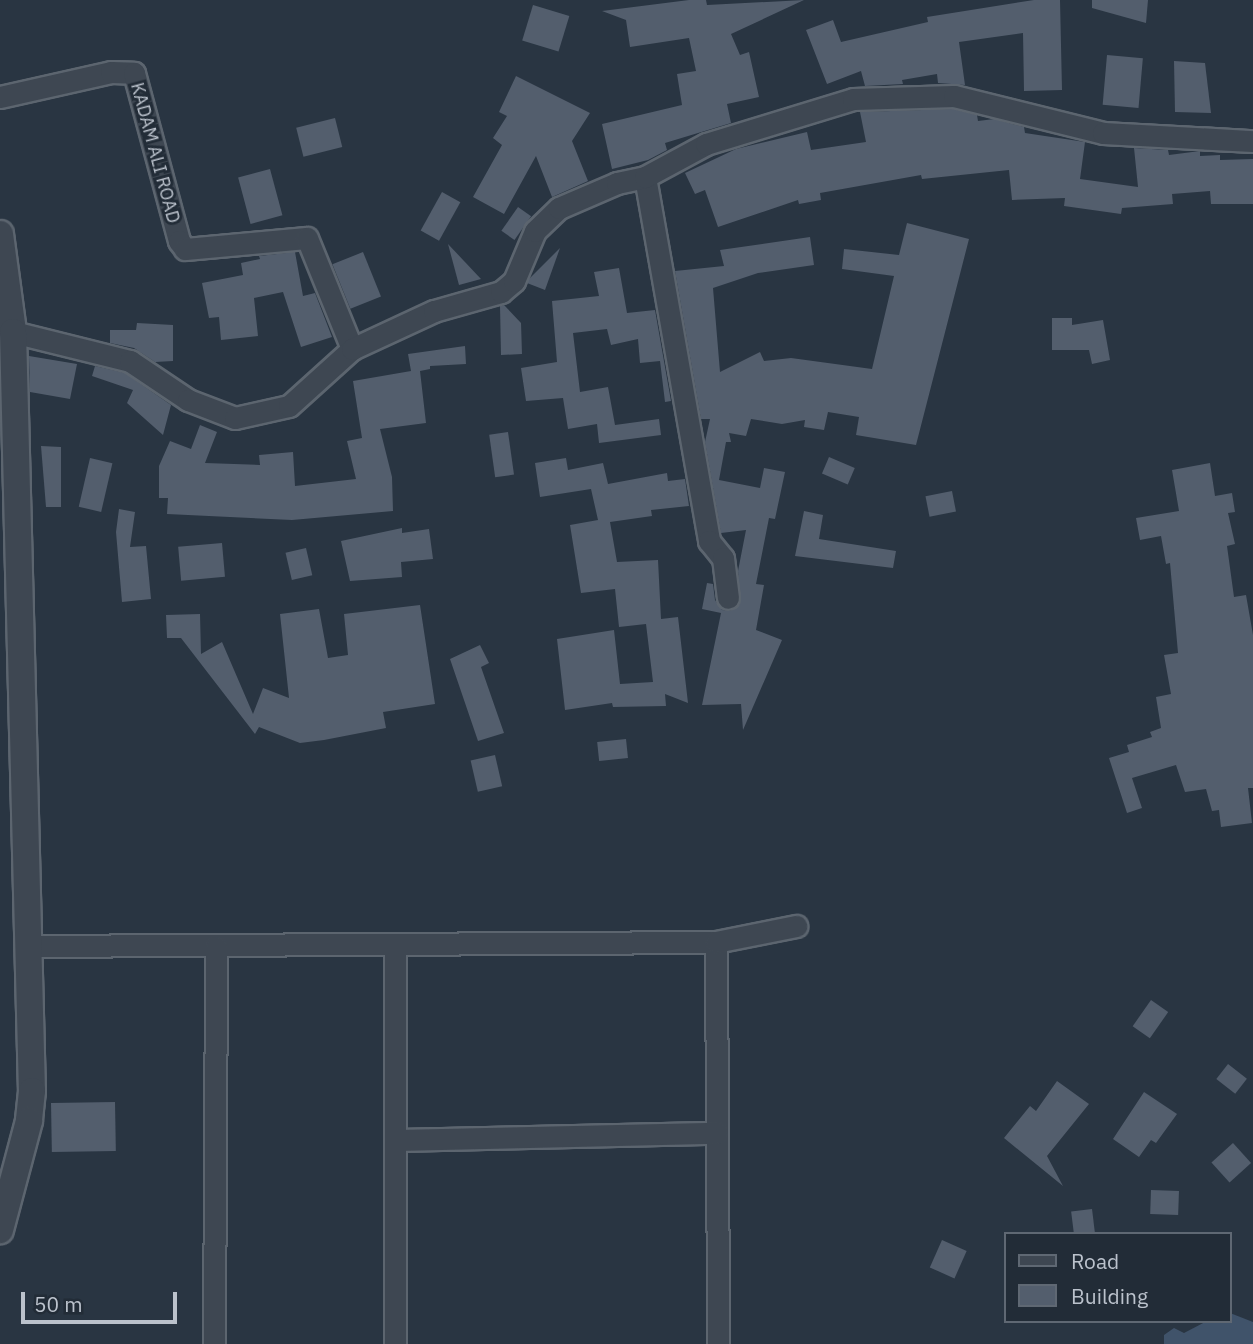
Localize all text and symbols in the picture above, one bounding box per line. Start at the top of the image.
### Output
street label: KADAM ALI ROAD [126,80,184,226]
legend [1004,1232,1232,1323]
text: Road [1071,1247,1119,1275]
scale bar [24,1278,180,1322]
text: Building [1071,1282,1148,1310]
text: 50 m [34,1290,83,1318]

